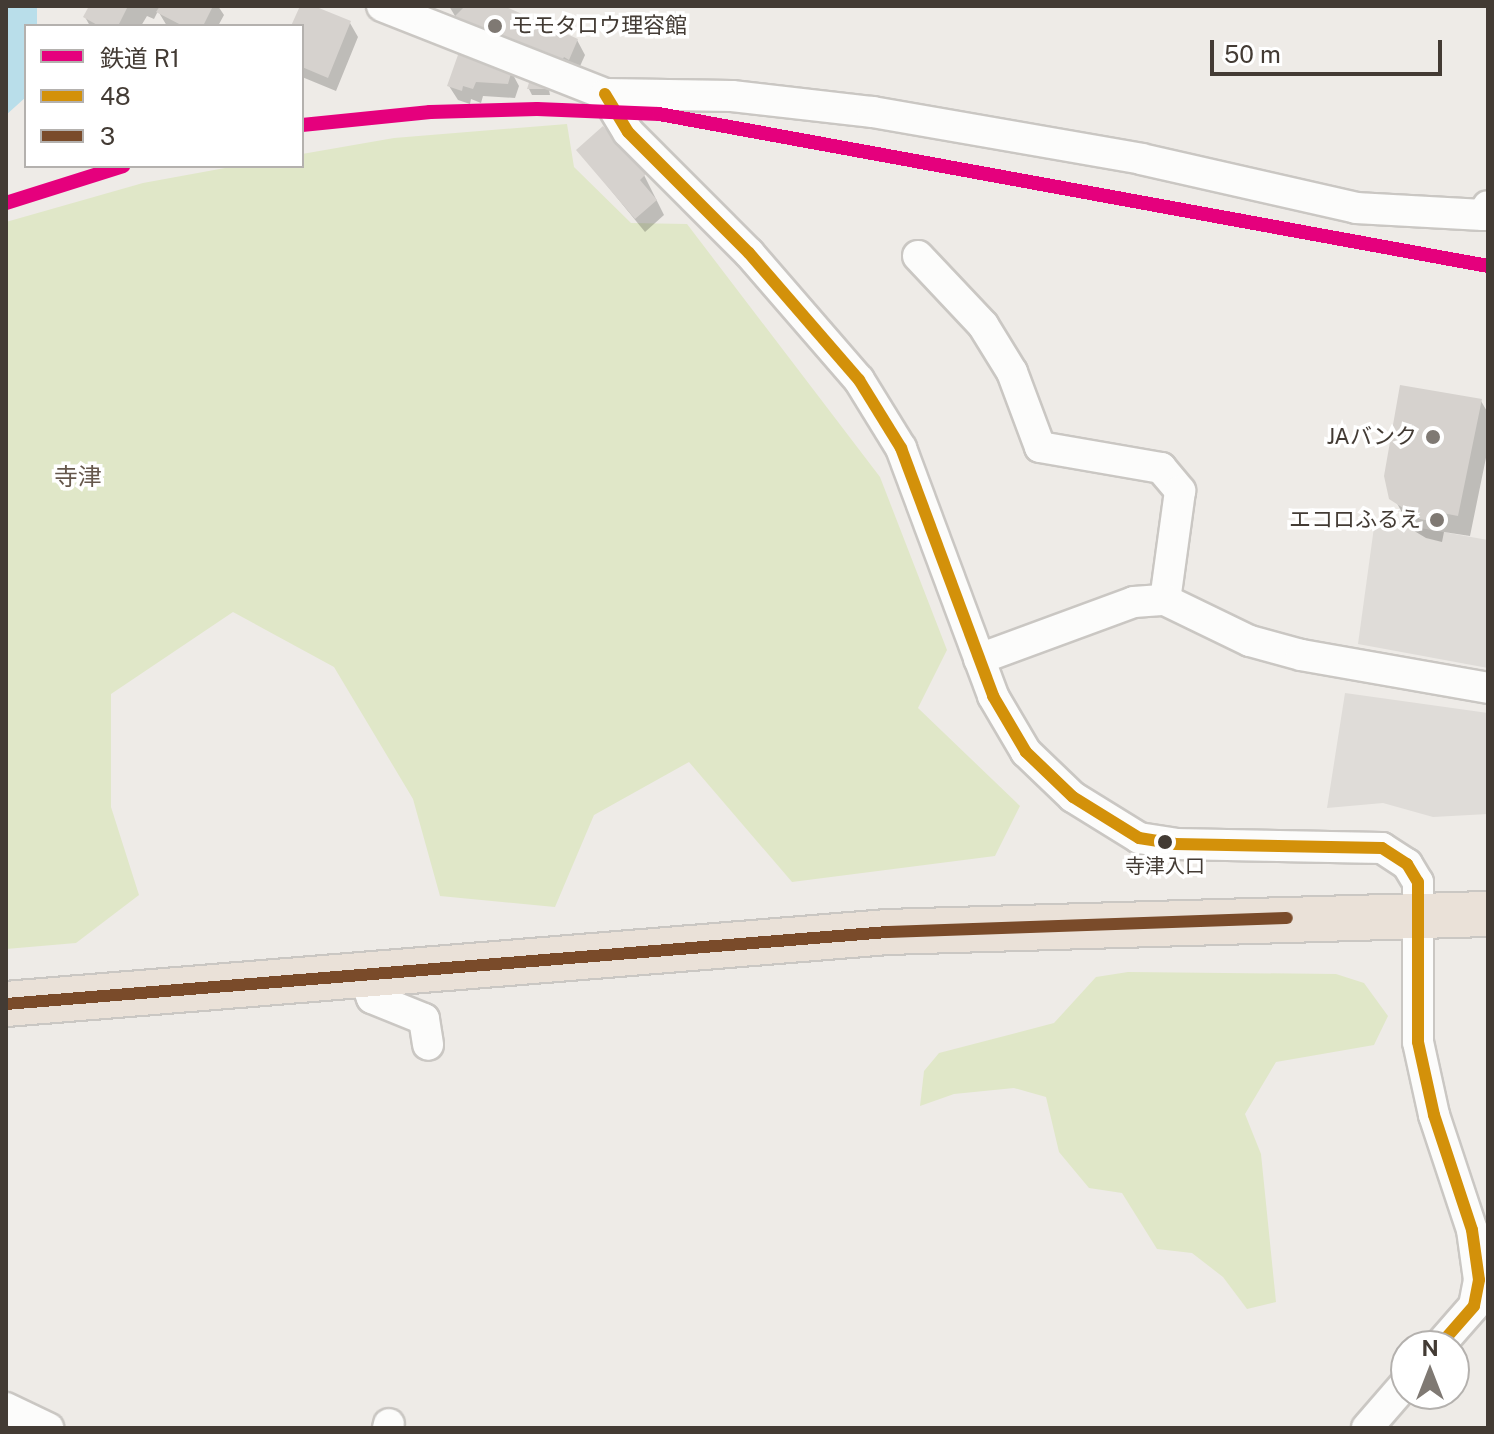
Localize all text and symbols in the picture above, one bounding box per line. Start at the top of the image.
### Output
place label: モモタロウ理容館 [511,13,687,39]
marker: モモタロウ理容館 [486,17,504,35]
legend [24,24,304,168]
scale bar [1214,24,1446,74]
text: 50 m [1224,40,1281,68]
text: 鉄道 R1 [100,44,180,72]
text: 48 [100,82,131,110]
text: 3 [100,122,115,150]
place label: JAバンク [1328,424,1417,450]
marker: JAバンク [1424,428,1442,446]
district label: 寺津 [54,463,102,491]
place label: エコロふるえ [1289,507,1421,533]
marker: エコロふるえ [1428,511,1446,529]
marker: 寺津入口 [1157,834,1173,850]
place label: 寺津入口 [1125,854,1205,878]
north arrow [1390,1330,1470,1410]
text: N [1421,1335,1439,1361]

